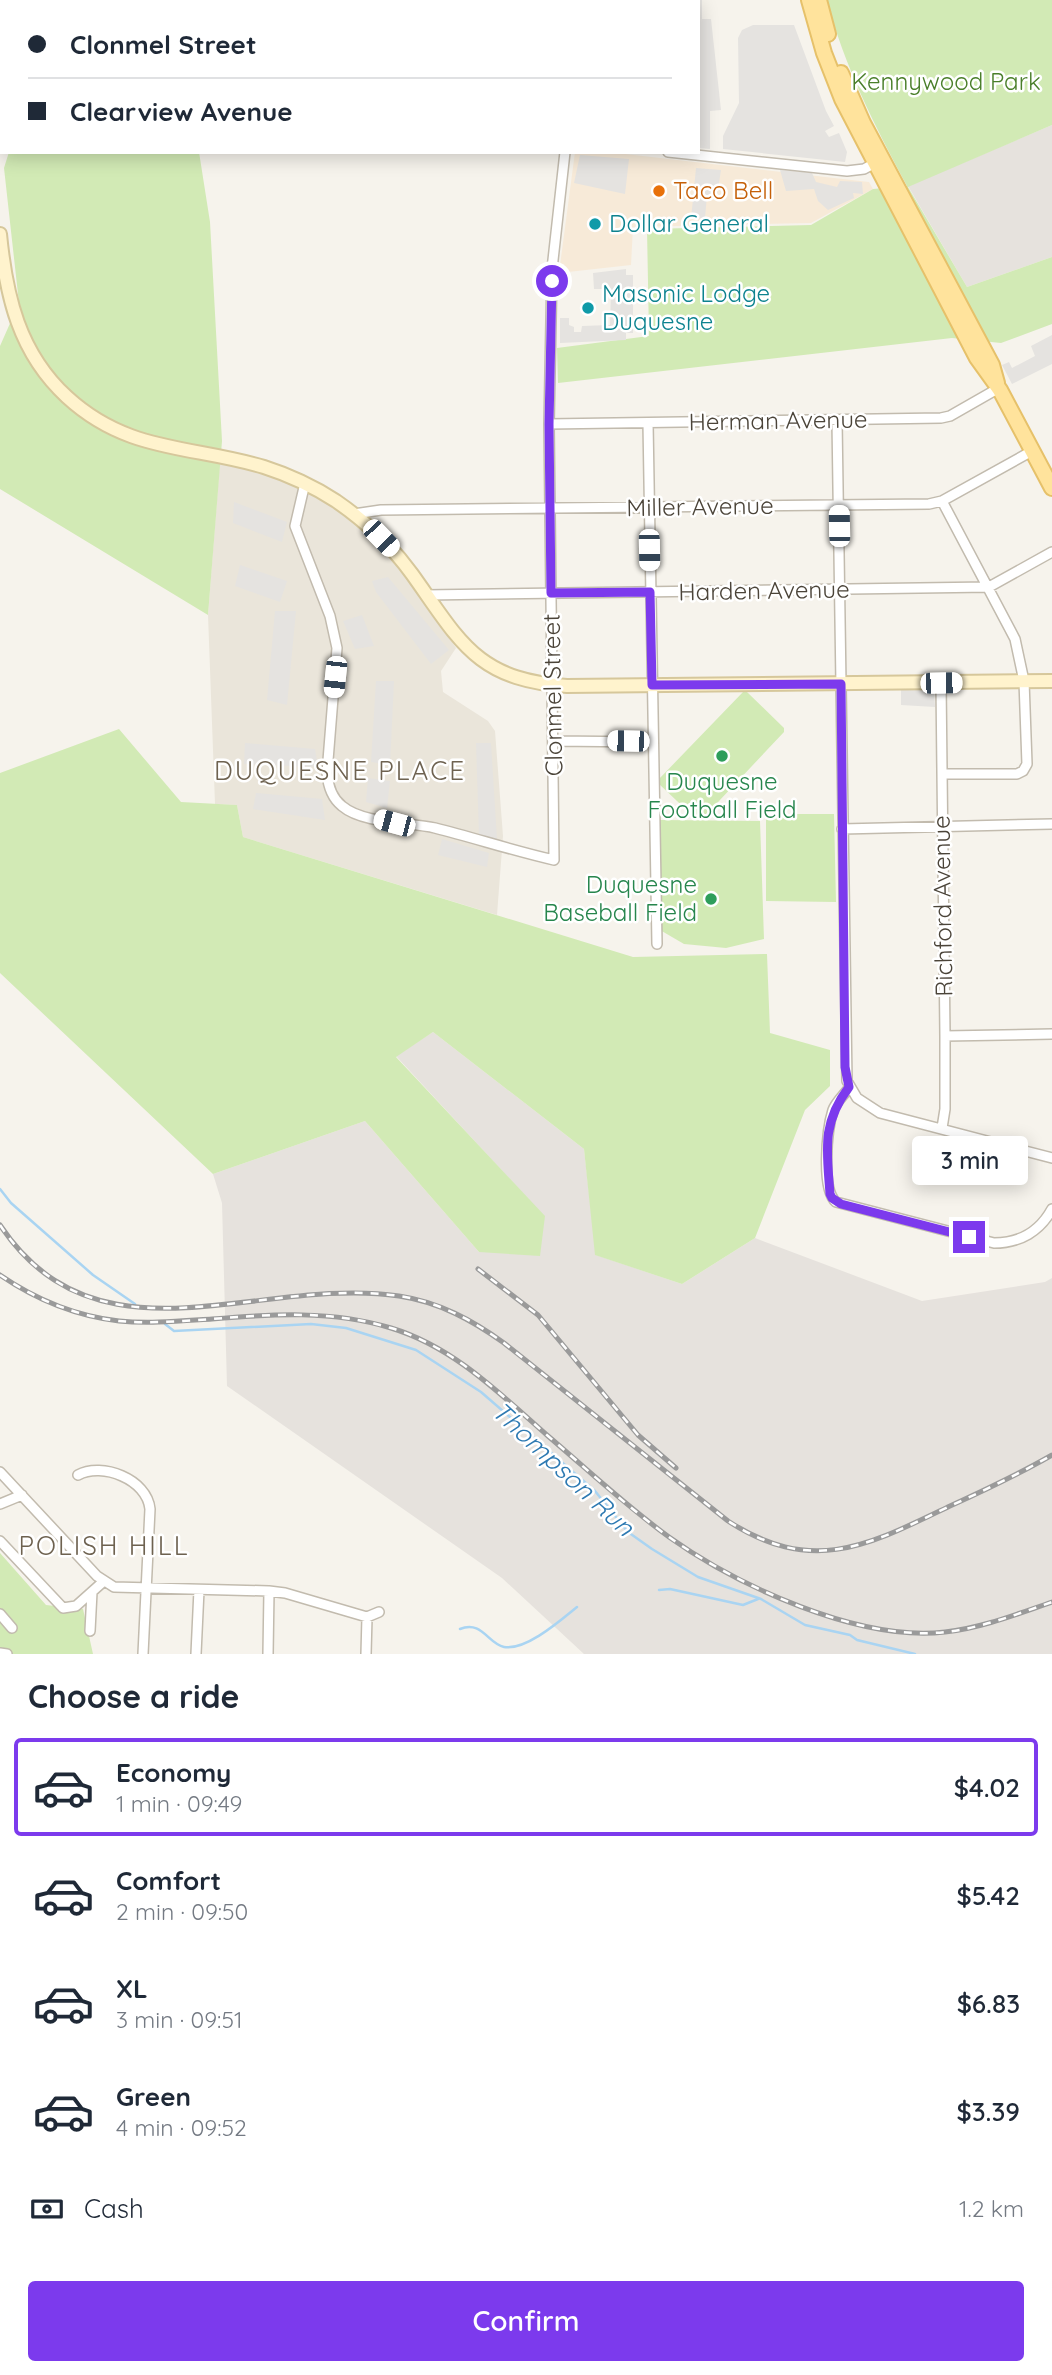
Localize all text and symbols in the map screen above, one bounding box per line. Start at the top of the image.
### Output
text: Clonmel Street [70,28,257,61]
park label: Kennywood Park [851,66,1041,96]
text: Clearview Avenue [70,95,293,128]
place label: Taco Bell [673,175,773,205]
marker: Taco Bell [651,183,667,199]
place label: Dollar General [609,208,769,238]
marker: Dollar General [587,216,603,232]
route start [536,265,568,297]
place label: Masonic Lodge Duquesne [602,278,770,336]
marker: Masonic Lodge Duquesne [580,300,596,316]
street label: Herman Avenue [688,403,868,437]
street label: Miller Avenue [626,490,774,522]
car [829,505,850,547]
car [359,516,404,560]
car [639,529,660,571]
street label: Harden Avenue [678,574,850,606]
street label: Clonmel Street [536,614,568,776]
car [323,655,348,699]
car [920,672,963,694]
car [607,730,650,752]
marker: Duquesne Football Field [714,748,730,764]
district label: DUQUESNE PLACE [214,754,466,787]
place label: Duquesne Football Field [647,766,797,824]
car [371,807,418,839]
street label: Richford Avenue [925,815,959,997]
place label: Duquesne Baseball Field [543,869,697,927]
marker: Duquesne Baseball Field [703,891,719,907]
callout: 3 min [911,1136,1027,1184]
text: 3 min [941,1146,999,1175]
route end [953,1221,985,1253]
water label: Thompson Run [485,1394,642,1544]
district label: POLISH HILL [18,1529,190,1562]
text: Choose a ride [28,1676,240,1716]
icon: car [32,1756,95,1819]
text: Economy [116,1756,231,1789]
text: $4.02 [954,1771,1020,1804]
text: 1 min · 09:49 [116,1789,242,1818]
icon: car [32,1864,95,1927]
text: Comfort [116,1864,221,1897]
text: $5.42 [956,1879,1020,1912]
text: 2 min · 09:50 [116,1897,248,1926]
icon: car [32,1972,95,2035]
text: XL [116,1972,148,2005]
text: $6.83 [957,1987,1020,2020]
text: 3 min · 09:51 [116,2005,242,2034]
icon: car [32,2080,95,2143]
text: Green [116,2080,191,2113]
text: $3.39 [957,2095,1020,2128]
text: 4 min · 09:52 [116,2113,247,2142]
icon: cash [28,2190,66,2228]
text: Cash [84,2192,144,2225]
text: 1.2 km [959,2194,1024,2223]
button: Confirm [28,2281,1024,2361]

